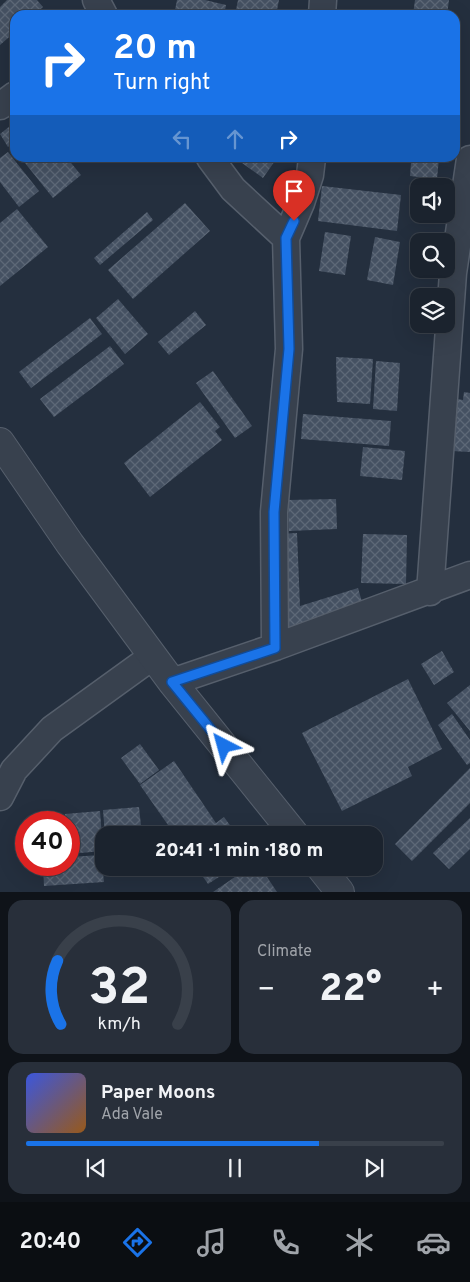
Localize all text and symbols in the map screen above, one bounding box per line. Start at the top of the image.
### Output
text: 20 m [113,27,197,71]
icon: right [30,30,95,95]
text: Turn right [113,70,210,97]
icon: left [168,125,196,153]
icon: ahead [221,125,249,153]
icon: right [274,125,302,153]
pin [273,170,315,221]
icon: arrive [280,177,308,205]
map controls [410,178,455,333]
button: sound [410,178,455,223]
button: search [410,233,455,278]
button: layers [410,288,455,333]
position arrow [197,719,249,771]
speed limit sign: 40 [15,811,80,876]
text: 20:41 · 1 min · 180 m [155,839,323,863]
text: Climate [257,942,312,962]
text: 32 [89,957,150,1023]
text: 22° [319,966,382,1015]
text: − [257,973,275,1009]
text: + [426,973,444,1009]
text: km/h [98,1013,141,1036]
text: Paper Moons [101,1081,215,1105]
text: Ada Vale [101,1105,163,1125]
icon: previous [82,1154,110,1182]
icon: pause [221,1154,249,1182]
icon: next [360,1154,388,1182]
icon: directions [120,1225,155,1260]
icon: music [194,1225,229,1260]
icon: phone [268,1225,303,1260]
icon: climate [342,1225,377,1260]
icon: car [416,1225,451,1260]
text: 20:40 [19,1229,81,1256]

